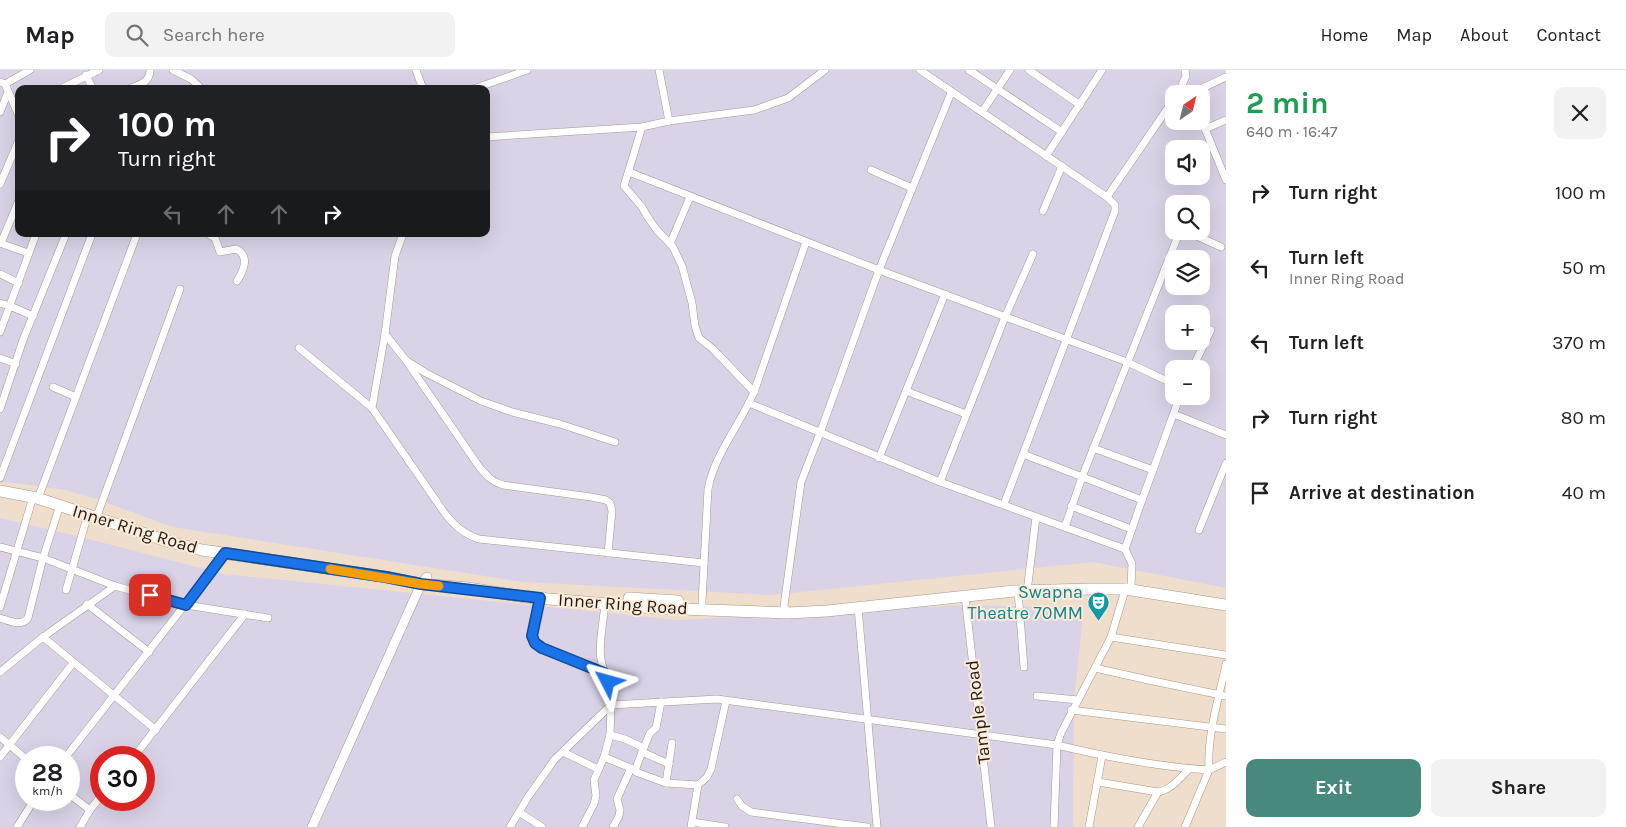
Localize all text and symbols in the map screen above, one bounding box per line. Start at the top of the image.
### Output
search box [105,12,455,57]
text: Map [25,21,75,49]
icon: search [123,21,151,49]
text: Search here [163,24,265,46]
text: Home [1320,24,1368,46]
text: Map [1396,24,1432,46]
text: About [1460,24,1509,46]
text: Contact [1537,24,1601,46]
north arrow [1165,85,1210,130]
map controls [1165,85,1210,405]
text: 2 min [1246,85,1329,121]
button: close [1554,87,1606,139]
text: 100 m [118,104,217,145]
icon: right [35,105,100,170]
text: 640 m · 16:47 [1246,122,1337,141]
button: sound [1165,140,1210,185]
text: Turn right [118,146,216,172]
icon: right [1246,179,1274,207]
text: Turn right [1289,182,1378,204]
text: 100 m [1555,182,1606,204]
button: search [1165,195,1210,240]
icon: left [159,200,187,228]
icon: ahead [212,200,240,228]
icon: ahead [265,200,293,228]
icon: right [318,200,346,228]
text: Turn left [1289,247,1364,269]
button: layers [1165,250,1210,295]
icon: left [1246,254,1274,282]
text: 50 m [1562,257,1606,279]
text: Inner Ring Road [1289,269,1404,288]
button: + [1165,305,1210,350]
icon: left [1246,329,1274,357]
text: Turn left [1289,332,1364,354]
text: 370 m [1552,332,1606,354]
button: − [1165,360,1210,405]
icon: right [1246,404,1274,432]
text: Turn right [1289,407,1378,429]
text: 80 m [1561,407,1606,429]
icon: arrive [1246,479,1274,507]
text: Arrive at destination [1289,482,1475,504]
text: 40 m [1562,482,1606,504]
street label: Inner Ring Road [70,499,200,559]
pin [129,574,171,616]
icon: arrive [136,581,164,609]
place label: Swapna Theatre 70MM [968,581,1083,624]
street label: Inner Ring Road [557,588,689,620]
theatre icon: Swapna Theatre 70MM [1087,590,1111,621]
position arrow [581,655,633,707]
street label: Tample Road [961,659,995,765]
speed limit sign: 30 [90,746,155,811]
text: 28 [32,758,63,787]
button: Exit [1246,759,1421,817]
button: Share [1431,759,1606,817]
text: km/h [32,784,63,798]

